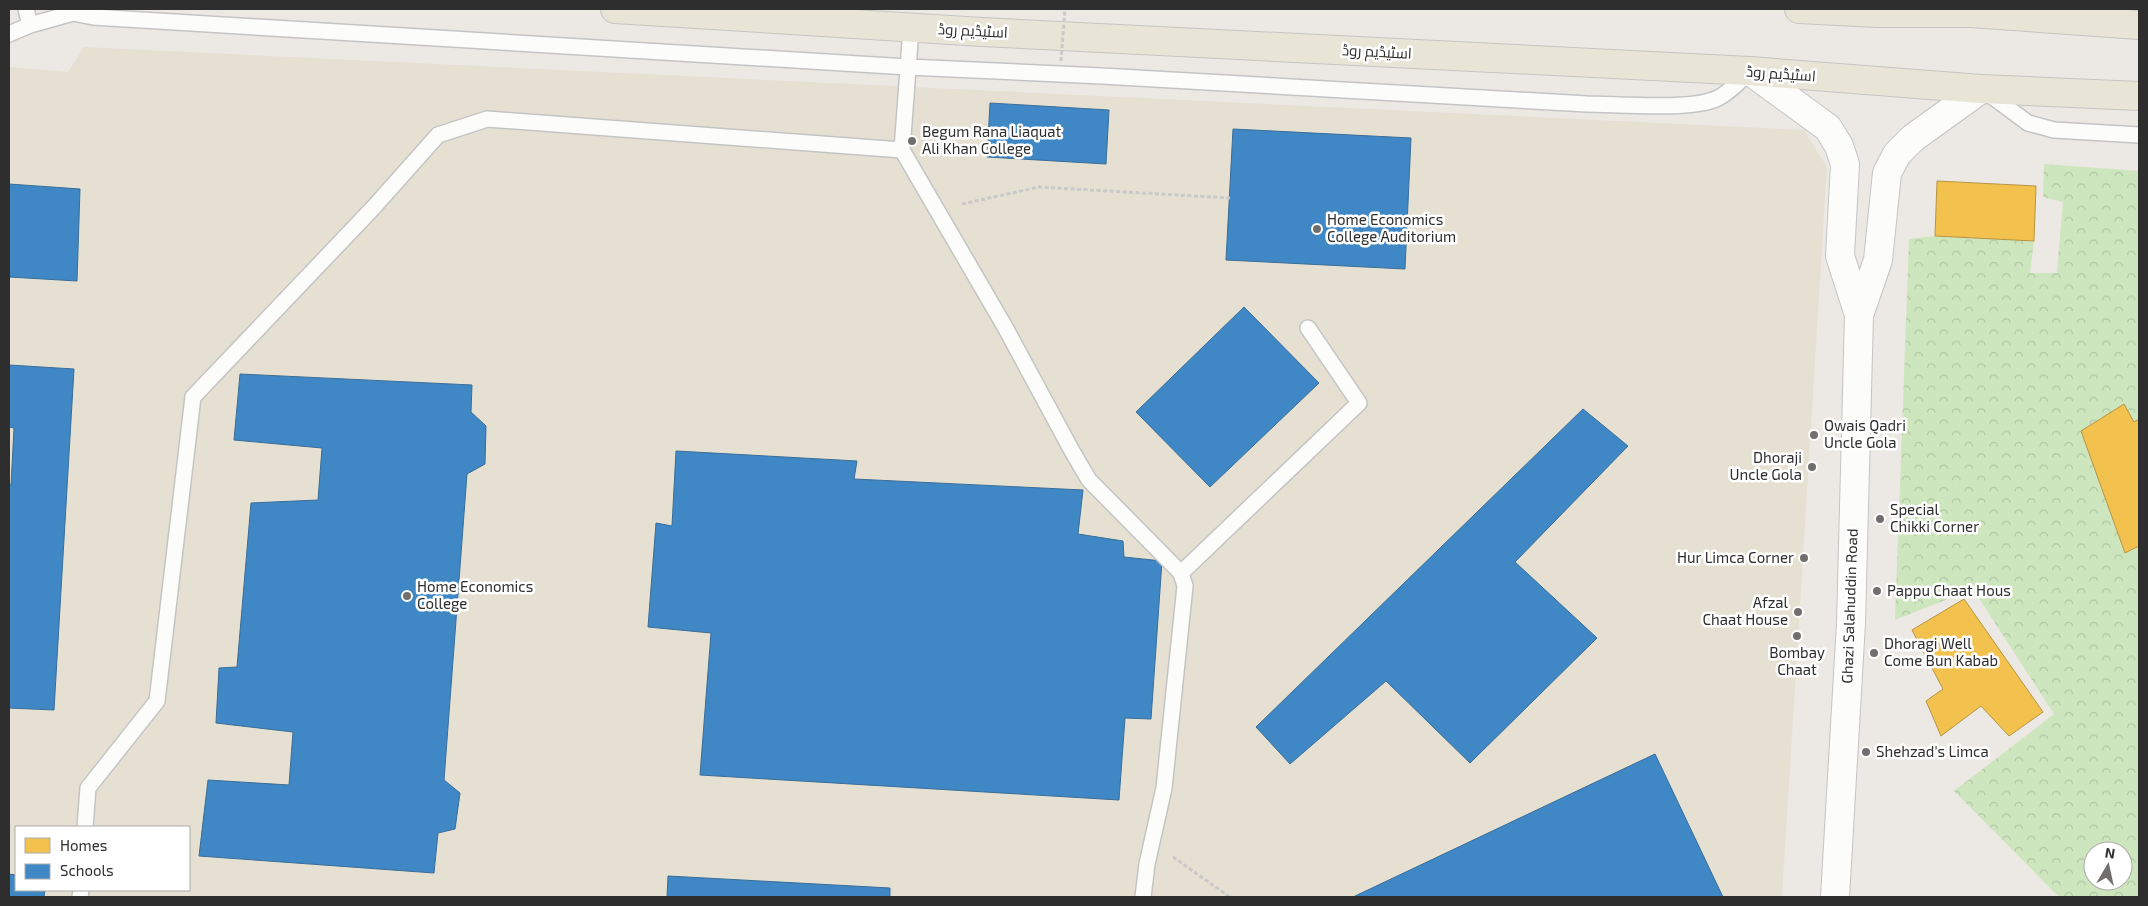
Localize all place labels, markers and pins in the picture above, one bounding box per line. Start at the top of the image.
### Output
place label: Begum Rana Liaquat Ali Khan College [922,122,1062,157]
marker: Begum Rana Liaquat Ali Khan College [906,135,918,147]
place label: Home Economics College Auditorium [1327,210,1456,245]
marker: Home Economics College Auditorium [1311,223,1323,235]
place label: Owais Qadri Uncle Gola [1824,416,1906,451]
marker: Owais Qadri Uncle Gola [1808,429,1820,441]
place label: Dhoraji Uncle Gola [1729,448,1802,483]
marker: Dhoraji Uncle Gola [1806,461,1818,473]
place label: Special Chikki Corner [1890,500,1979,535]
marker: Special Chikki Corner [1874,513,1886,525]
place label: Hur Limca Corner [1677,548,1794,566]
marker: Hur Limca Corner [1798,552,1810,564]
place label: Home Economics College [417,577,533,612]
place label: Pappu Chaat Hous [1887,581,2011,599]
marker: Pappu Chaat Hous [1871,585,1883,597]
marker: Home Economics College [401,590,413,602]
place label: Afzal Chaat House [1702,593,1789,628]
marker: Afzal Chaat House [1792,606,1804,618]
marker: Bombay Chaat [1791,630,1803,642]
place label: Dhoragi Well Come Bun Kabab [1884,634,1998,669]
place label: Bombay Chaat [1769,643,1825,678]
marker: Dhoragi Well Come Bun Kabab [1868,647,1880,659]
place label: Shehzad's Limca [1876,742,1989,760]
marker: Shehzad's Limca [1860,746,1872,758]

